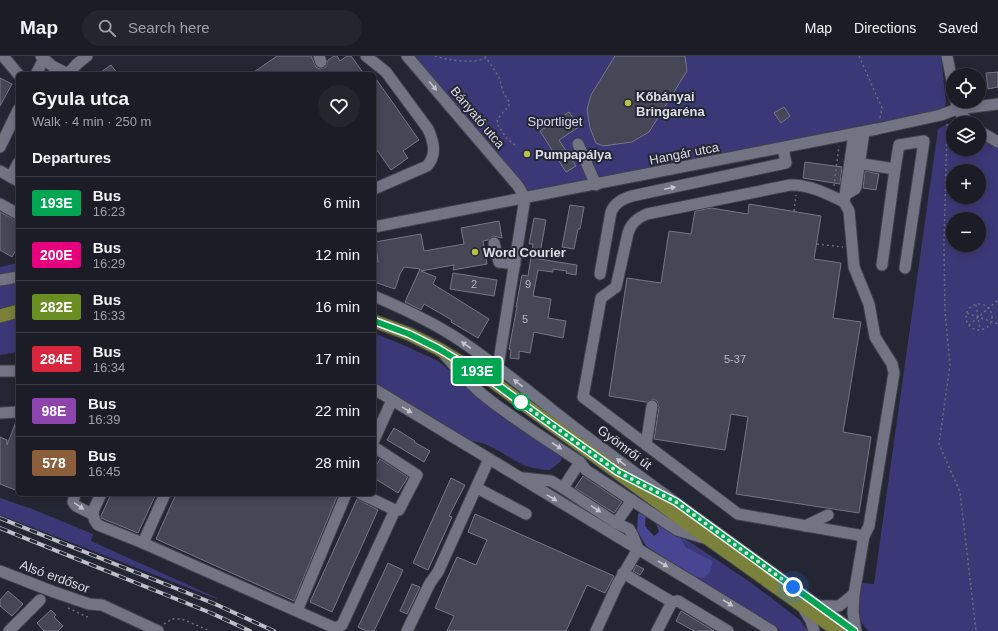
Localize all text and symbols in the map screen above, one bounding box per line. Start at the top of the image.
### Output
search box [82,10,362,46]
text: Map [20,17,58,38]
icon: search [96,17,118,39]
text: Search here [128,19,210,36]
text: Map [805,20,832,36]
text: Directions [854,20,916,36]
text: Saved [938,20,978,36]
map controls [946,68,986,252]
button: locate [946,68,986,108]
one-way arrow [428,80,437,91]
street label: Bányató utca [447,83,508,152]
button: heart [318,85,360,127]
text: Gyula utca [32,88,129,109]
place label: Kőbányai Bringaréna [636,89,705,119]
marker: Kőbányai Bringaréna [623,98,633,108]
text: Walk · 4 min · 250 m [32,114,151,129]
park label: Sportliget [528,114,583,129]
button: layers [946,116,986,156]
street label: Hangár utca [648,139,721,168]
place label: Pumpapálya [535,147,612,162]
text: Departures [32,149,111,166]
marker: Pumpapálya [522,149,532,159]
button: + [946,164,986,204]
one-way arrow [664,184,676,190]
text: Bus [93,187,121,204]
text: 6 min [323,194,360,211]
text: 193E [40,195,73,211]
text: 16:23 [93,204,125,219]
button: − [946,212,986,252]
text: Bus [93,239,121,256]
place label: Word Courier [483,245,566,260]
text: 12 min [315,246,360,263]
text: 200E [40,247,73,263]
marker: Word Courier [470,247,480,257]
text: 16:29 [93,256,125,271]
house number: 2 [471,278,477,290]
house number: 9 [525,278,531,290]
text: Bus [93,291,121,308]
text: 16 min [315,298,360,315]
text: 282E [40,299,73,315]
text: 16:33 [93,308,125,323]
house number: 5 [522,313,528,325]
one-way arrow [461,341,471,349]
text: Bus [93,343,121,360]
text: 17 min [315,350,360,367]
text: 284E [40,351,73,367]
house number: 5-37 [724,353,746,365]
line badge: 193E [449,358,505,384]
text: 16:34 [93,360,125,375]
text: 193E [461,363,493,379]
one-way arrow [513,379,524,387]
unlabelled marker [512,393,530,411]
text: Bus [88,395,116,412]
text: 22 min [315,402,360,419]
text: 98E [42,403,66,419]
one-way arrow [401,406,413,413]
text: 16:39 [88,412,121,427]
street label: Gyömrői út [595,422,655,473]
one-way arrow [551,443,563,450]
text: Bus [88,447,116,464]
text: 28 min [315,454,360,471]
text: 578 [42,455,66,471]
one-way arrow [616,458,627,467]
text: 16:45 [88,464,121,479]
one-way arrow [546,494,558,501]
one-way arrow [73,502,84,510]
one-way arrow [590,506,602,513]
street label: Alsó erdősor [18,557,92,596]
one-way arrow [657,561,669,568]
your location [783,577,803,597]
one-way arrow [722,600,733,607]

